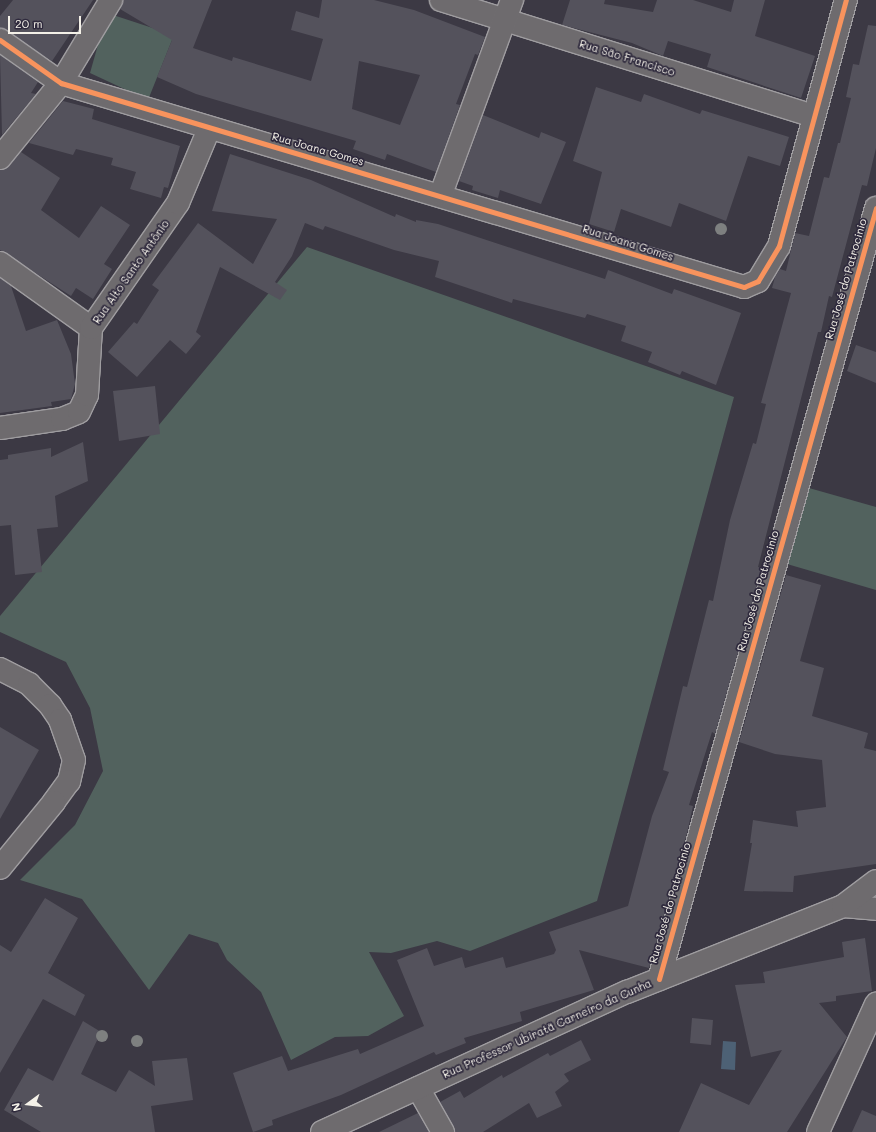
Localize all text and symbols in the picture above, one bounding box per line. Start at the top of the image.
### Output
scale bar [10,8,83,34]
text: 20 m [15,15,43,31]
street label: Rua São Francisco [578,37,676,79]
street label: Rua Joana Gomes [271,130,365,168]
street label: Rua José do Patrocinio [822,217,870,341]
street label: Rua Alto Santo Antônio [90,218,172,326]
street label: Rua Joana Gomes [581,222,675,264]
street label: Rua José do Patrocinio [734,529,782,653]
street label: Rua José do Patrocinio [646,841,694,965]
street label: Rua Professor Ubiratã Carneiro da Cunha [440,977,654,1081]
north arrow [8,1084,48,1124]
text: N [8,1101,24,1113]

